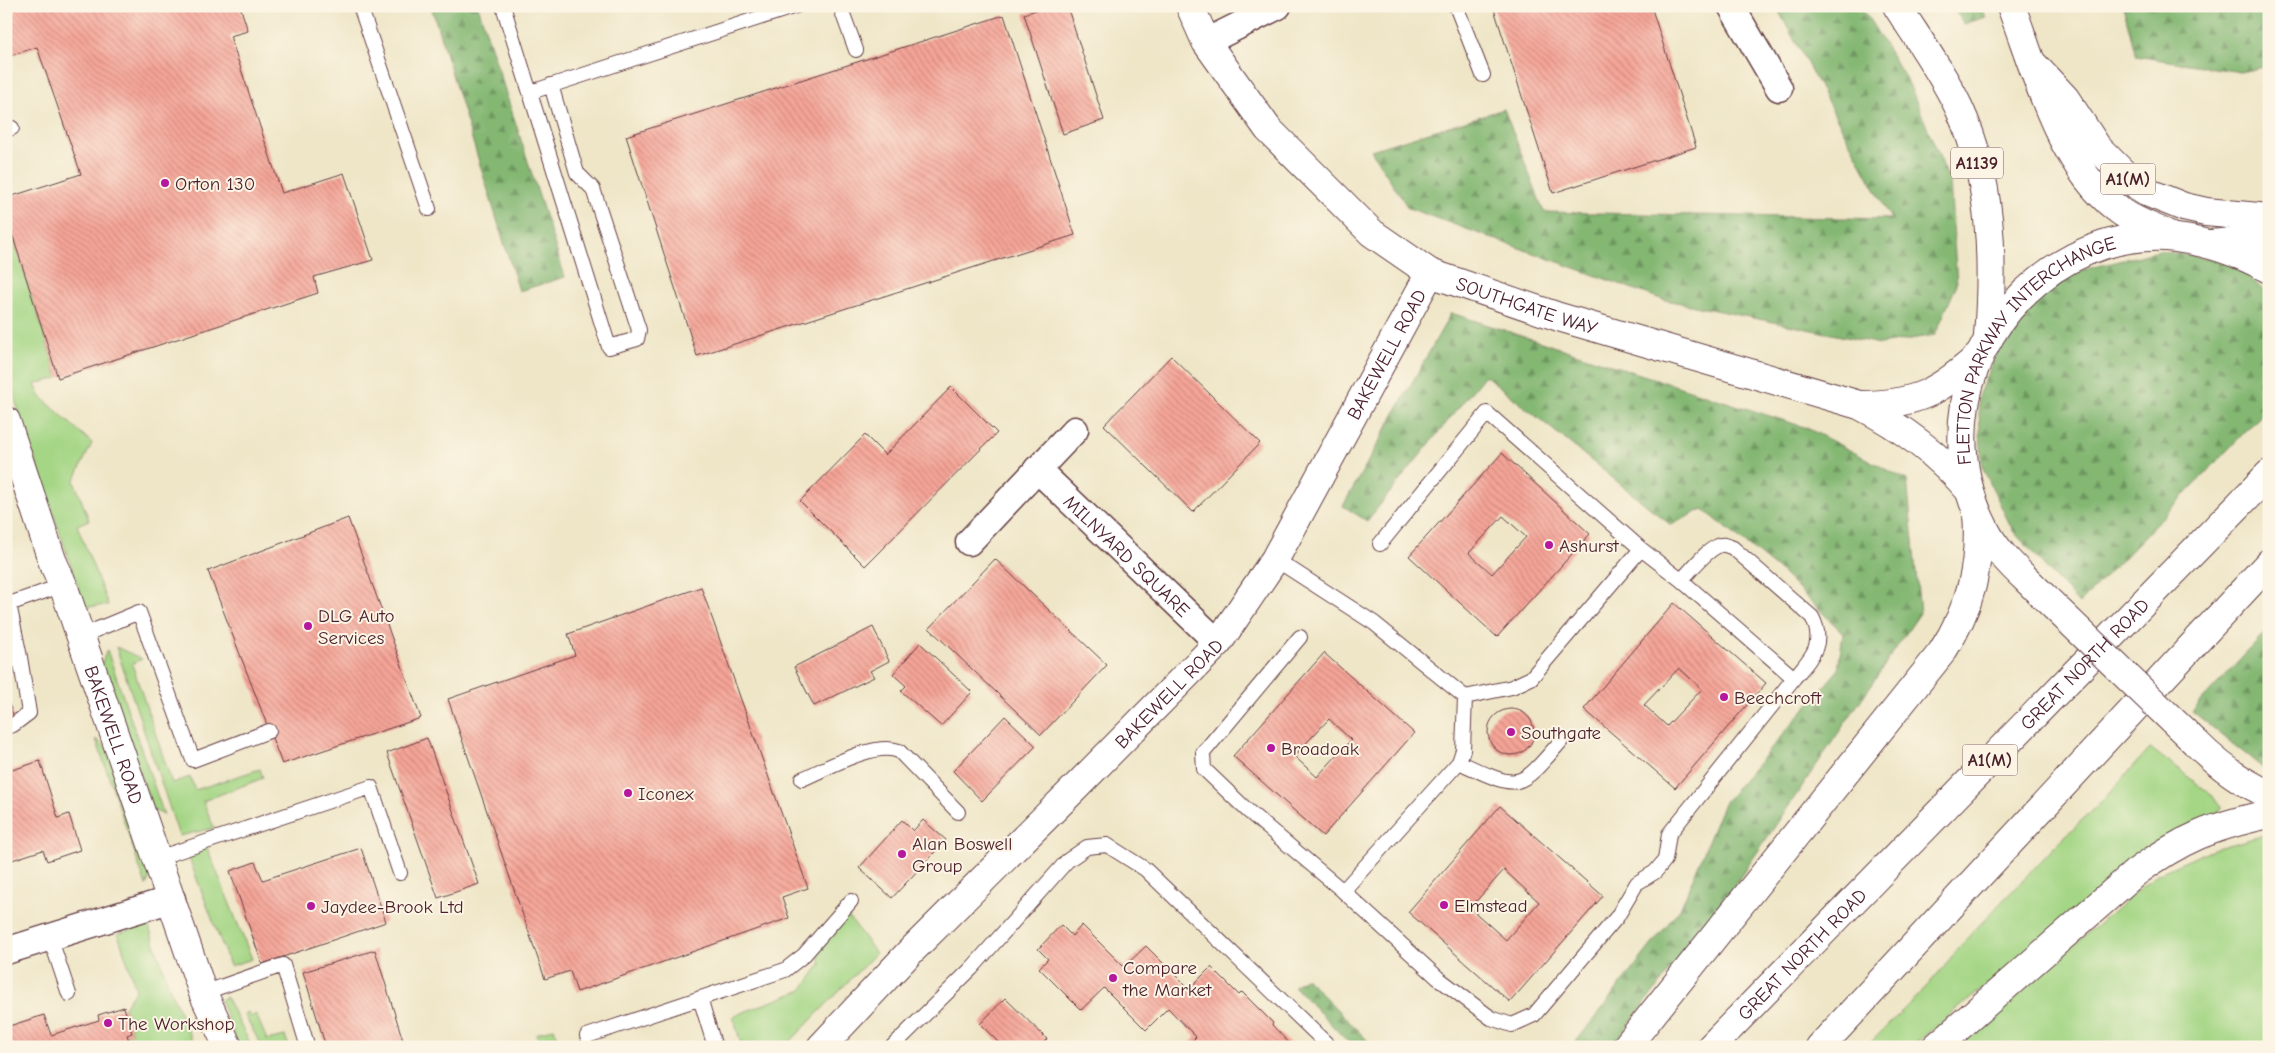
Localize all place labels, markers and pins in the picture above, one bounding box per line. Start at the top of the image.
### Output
place label: Orton 130 [175,173,255,195]
marker: Orton 130 [159,177,171,189]
place label: Ashurst [1559,535,1619,557]
marker: Ashurst [1543,539,1555,551]
place label: DLG Auto Services [318,605,395,649]
marker: DLG Auto Services [302,620,314,632]
place label: Beechcroft [1734,687,1822,709]
marker: Beechcroft [1718,691,1730,703]
place label: Southgate [1521,722,1601,744]
marker: Southgate [1505,726,1517,738]
place label: Broadoak [1281,738,1360,760]
marker: Broadoak [1265,742,1277,754]
place label: Iconex [638,783,695,805]
marker: Iconex [622,787,634,799]
place label: Alan Boswell Group [912,833,1012,877]
marker: Alan Boswell Group [896,848,908,860]
place label: Elmstead [1454,895,1528,917]
place label: Jaydee-Brook Ltd [321,896,464,918]
marker: Elmstead [1438,899,1450,911]
marker: Jaydee-Brook Ltd [305,900,317,912]
place label: Compare the Market [1122,957,1212,1001]
marker: Compare the Market [1107,972,1119,984]
place label: The Workshop [118,1013,235,1035]
marker: The Workshop [102,1017,114,1029]

